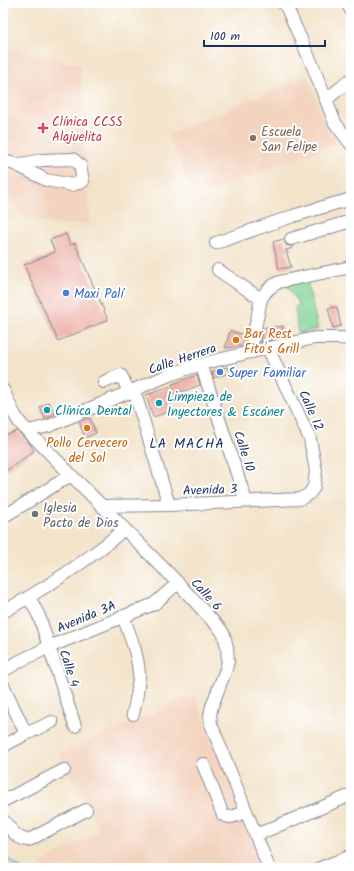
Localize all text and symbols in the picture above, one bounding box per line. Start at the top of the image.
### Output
scale bar [204,22,325,48]
text: 100 m [210,27,241,46]
place label: Clínica CCSS Alajuelita [52,112,123,148]
marker: Clínica CCSS Alajuelita [37,122,49,134]
place label: Escuela San Felipe [261,122,317,158]
marker: Escuela San Felipe [248,133,258,143]
place label: Maxi Palí [74,284,126,305]
marker: Maxi Palí [61,288,71,298]
place label: Bar Rest Fito's Grill [244,324,299,360]
marker: Bar Rest Fito's Grill [231,335,241,345]
street label: Calle Herrera [146,338,219,381]
place label: Super Familiar [228,363,306,384]
marker: Super Familiar [215,367,225,377]
place label: Limpieza de Inyectores & Escáner [167,387,285,423]
street label: Calle 12 [292,387,329,435]
marker: Limpieza de Inyectores & Escáner [154,398,164,408]
place label: Clínica Dental [55,401,132,422]
marker: Clínica Dental [42,405,52,415]
marker: Pollo Cervecero del Sol [82,423,92,433]
street label: Calle 10 [227,428,260,475]
place label: Pollo Cervecero del Sol [46,433,128,469]
district label: LA MACHA [149,433,225,455]
street label: Avenida 3 [182,479,238,502]
place label: Iglesia Pacto de Dios [43,498,119,534]
marker: Iglesia Pacto de Dios [30,509,40,519]
street label: Calle 6 [185,574,227,616]
street label: Avenida 3A [54,595,119,639]
street label: Calle 4 [53,647,85,690]

